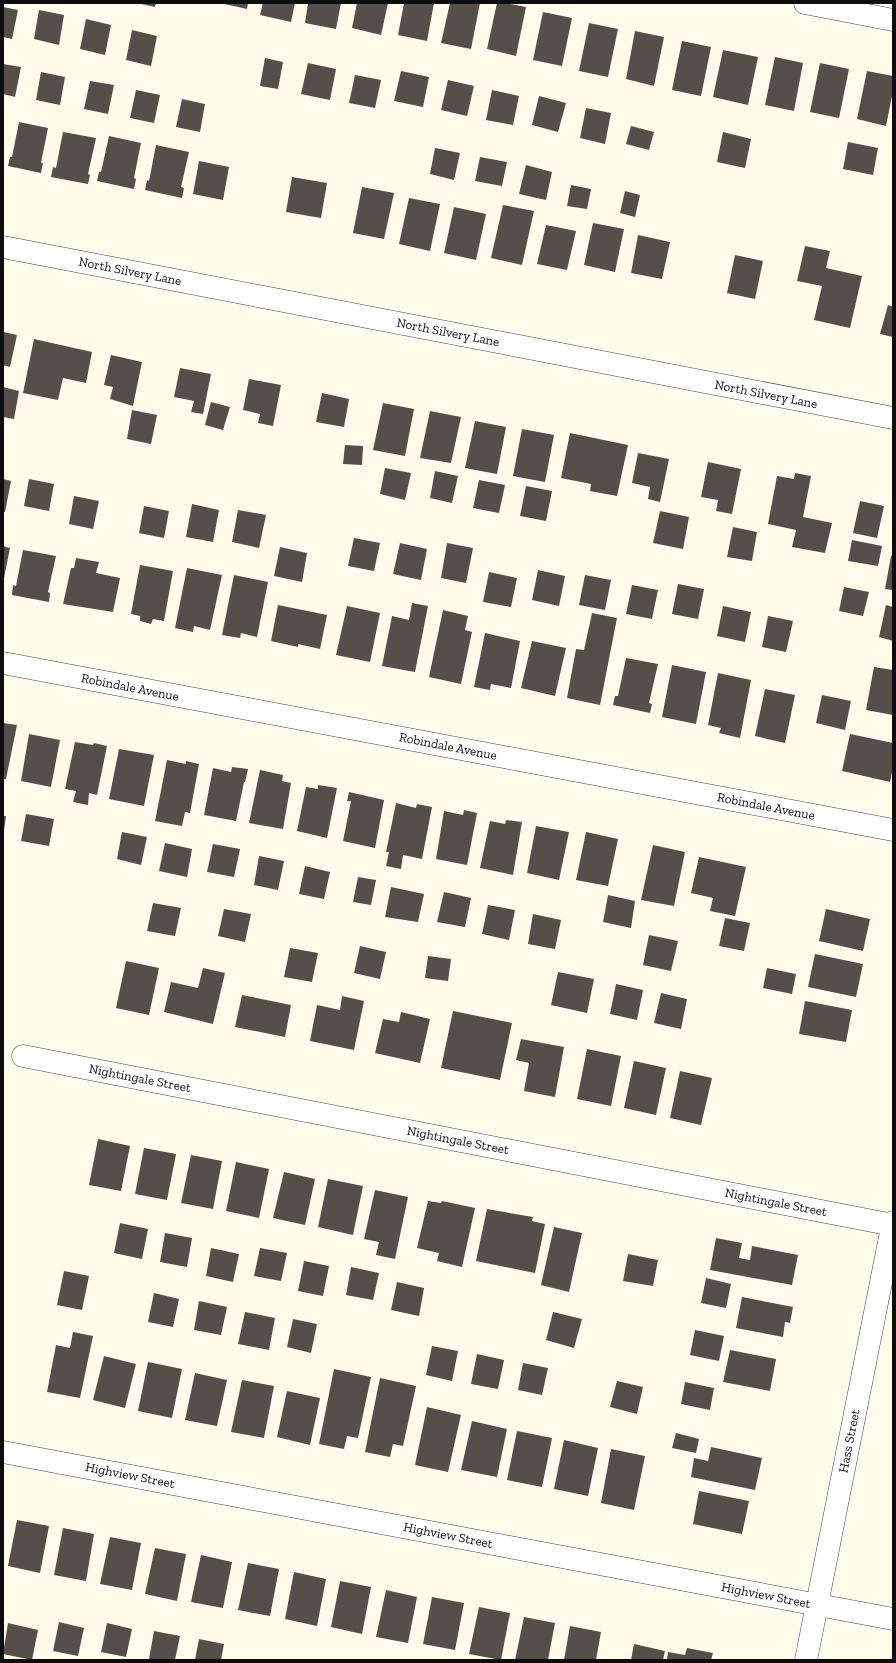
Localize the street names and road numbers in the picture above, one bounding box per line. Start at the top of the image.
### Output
street label: North Silvery Lane [77,254,183,288]
street label: North Silvery Lane [395,315,501,349]
street label: North Silvery Lane [713,377,819,411]
street label: Robindale Avenue [80,670,180,704]
street label: Robindale Avenue [398,729,498,763]
street label: Robindale Avenue [716,789,816,823]
street label: Nightingale Street [88,1061,192,1095]
street label: Nightingale Street [406,1123,510,1157]
street label: Nightingale Street [724,1185,828,1219]
street label: Hass Street [835,1408,863,1474]
street label: Highview Street [84,1459,176,1491]
street label: Highview Street [402,1519,494,1551]
street label: Highview Street [720,1579,812,1611]

